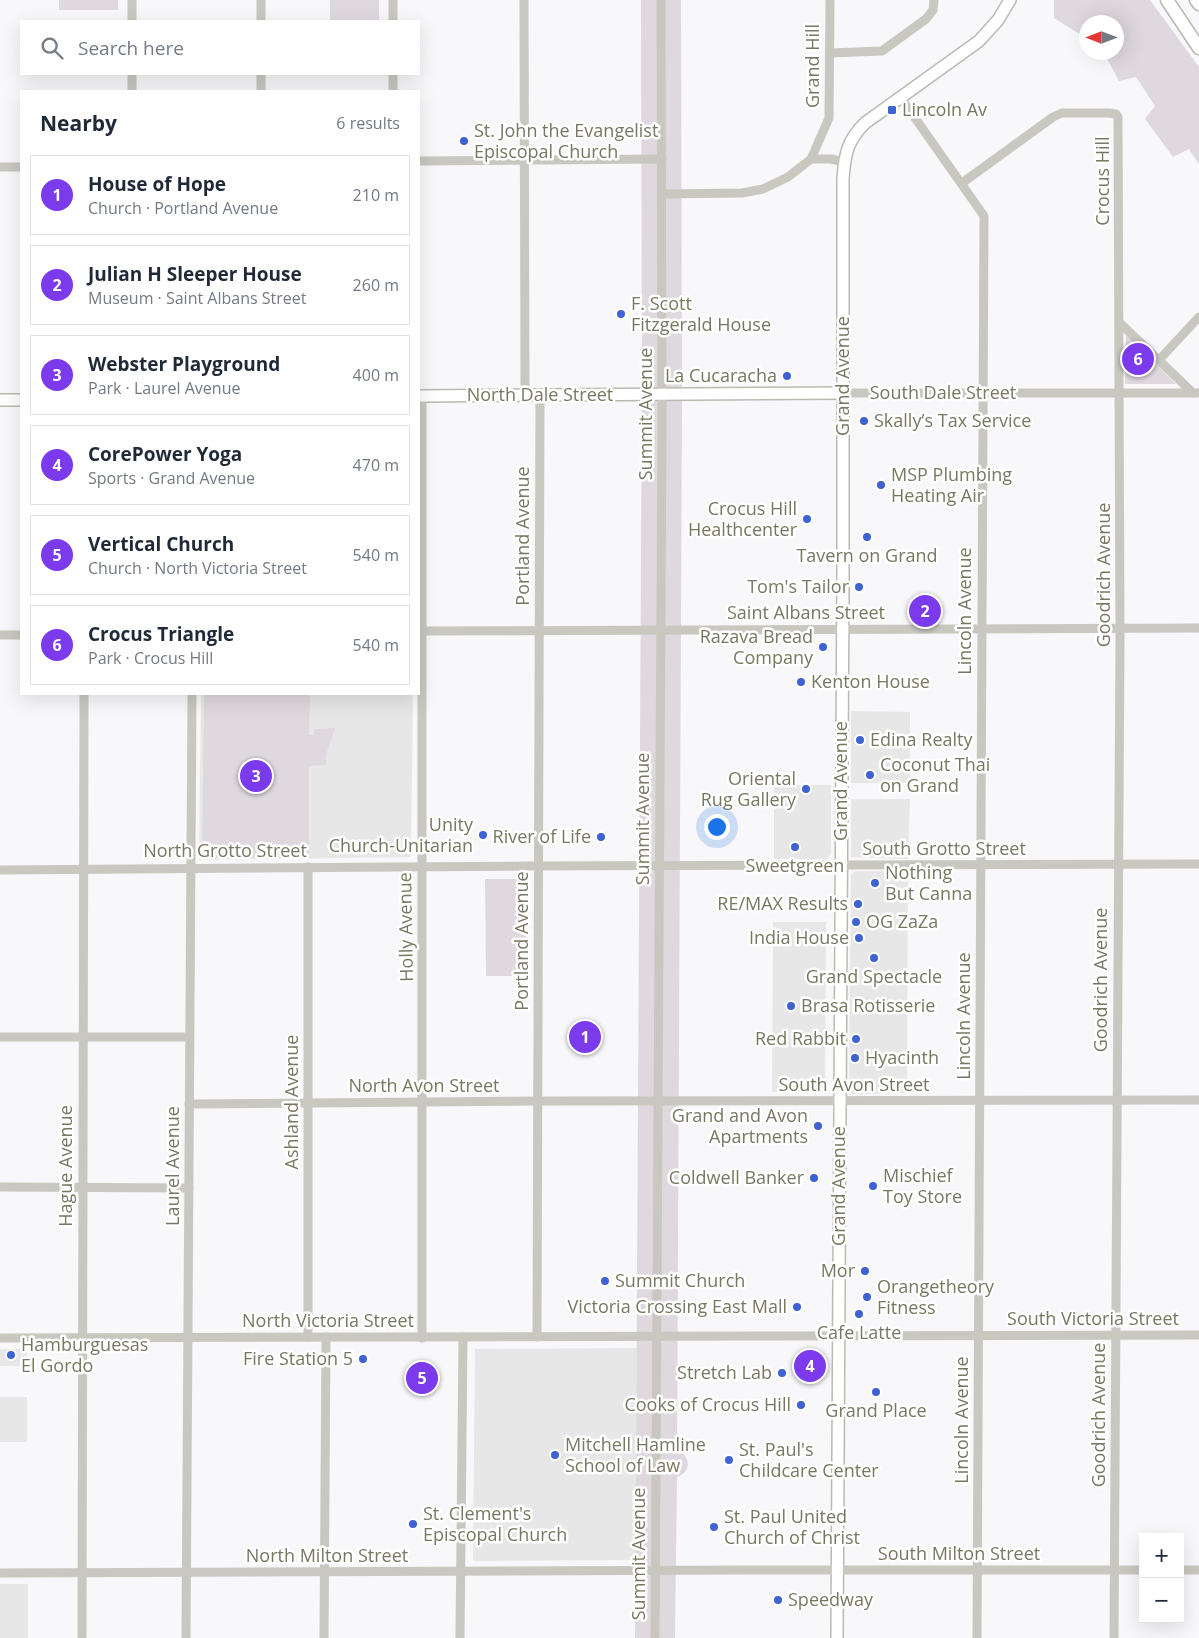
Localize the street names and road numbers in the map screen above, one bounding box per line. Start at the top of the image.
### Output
street label: Grand Hill [800,24,824,108]
street label: Crocus Hill [1090,136,1114,226]
street label: Grand Avenue [830,316,854,436]
street label: Summit Avenue [633,348,657,480]
street label: South Dale Street [870,380,1016,404]
street label: North Dale Street [467,382,613,406]
street label: Portland Avenue [510,466,534,606]
street label: Goodrich Avenue [1091,503,1115,647]
street label: Lincoln Avenue [952,547,976,675]
street label: Saint Albans Street [727,600,885,624]
street label: Grand Avenue [828,721,852,841]
street label: Summit Avenue [630,753,654,885]
street label: South Grotto Street [862,836,1026,860]
street label: North Grotto Street [143,838,307,862]
street label: Portland Avenue [509,871,533,1011]
street label: Holly Avenue [392,872,418,982]
street label: Goodrich Avenue [1088,908,1112,1052]
street label: Lincoln Avenue [951,952,975,1080]
street label: Ashland Avenue [279,1035,303,1169]
street label: South Avon Street [778,1072,930,1096]
street label: North Avon Street [348,1073,500,1097]
street label: Hague Avenue [53,1105,77,1227]
street label: Laurel Avenue [160,1106,184,1226]
street label: Grand Avenue [826,1126,850,1246]
street label: South Victoria Street [1007,1306,1179,1330]
street label: North Victoria Street [242,1308,414,1332]
street label: Goodrich Avenue [1086,1343,1110,1487]
street label: Lincoln Avenue [949,1356,973,1484]
street label: Summit Avenue [626,1488,650,1620]
street label: South Milton Street [878,1541,1040,1565]
street label: North Milton Street [246,1543,408,1567]

